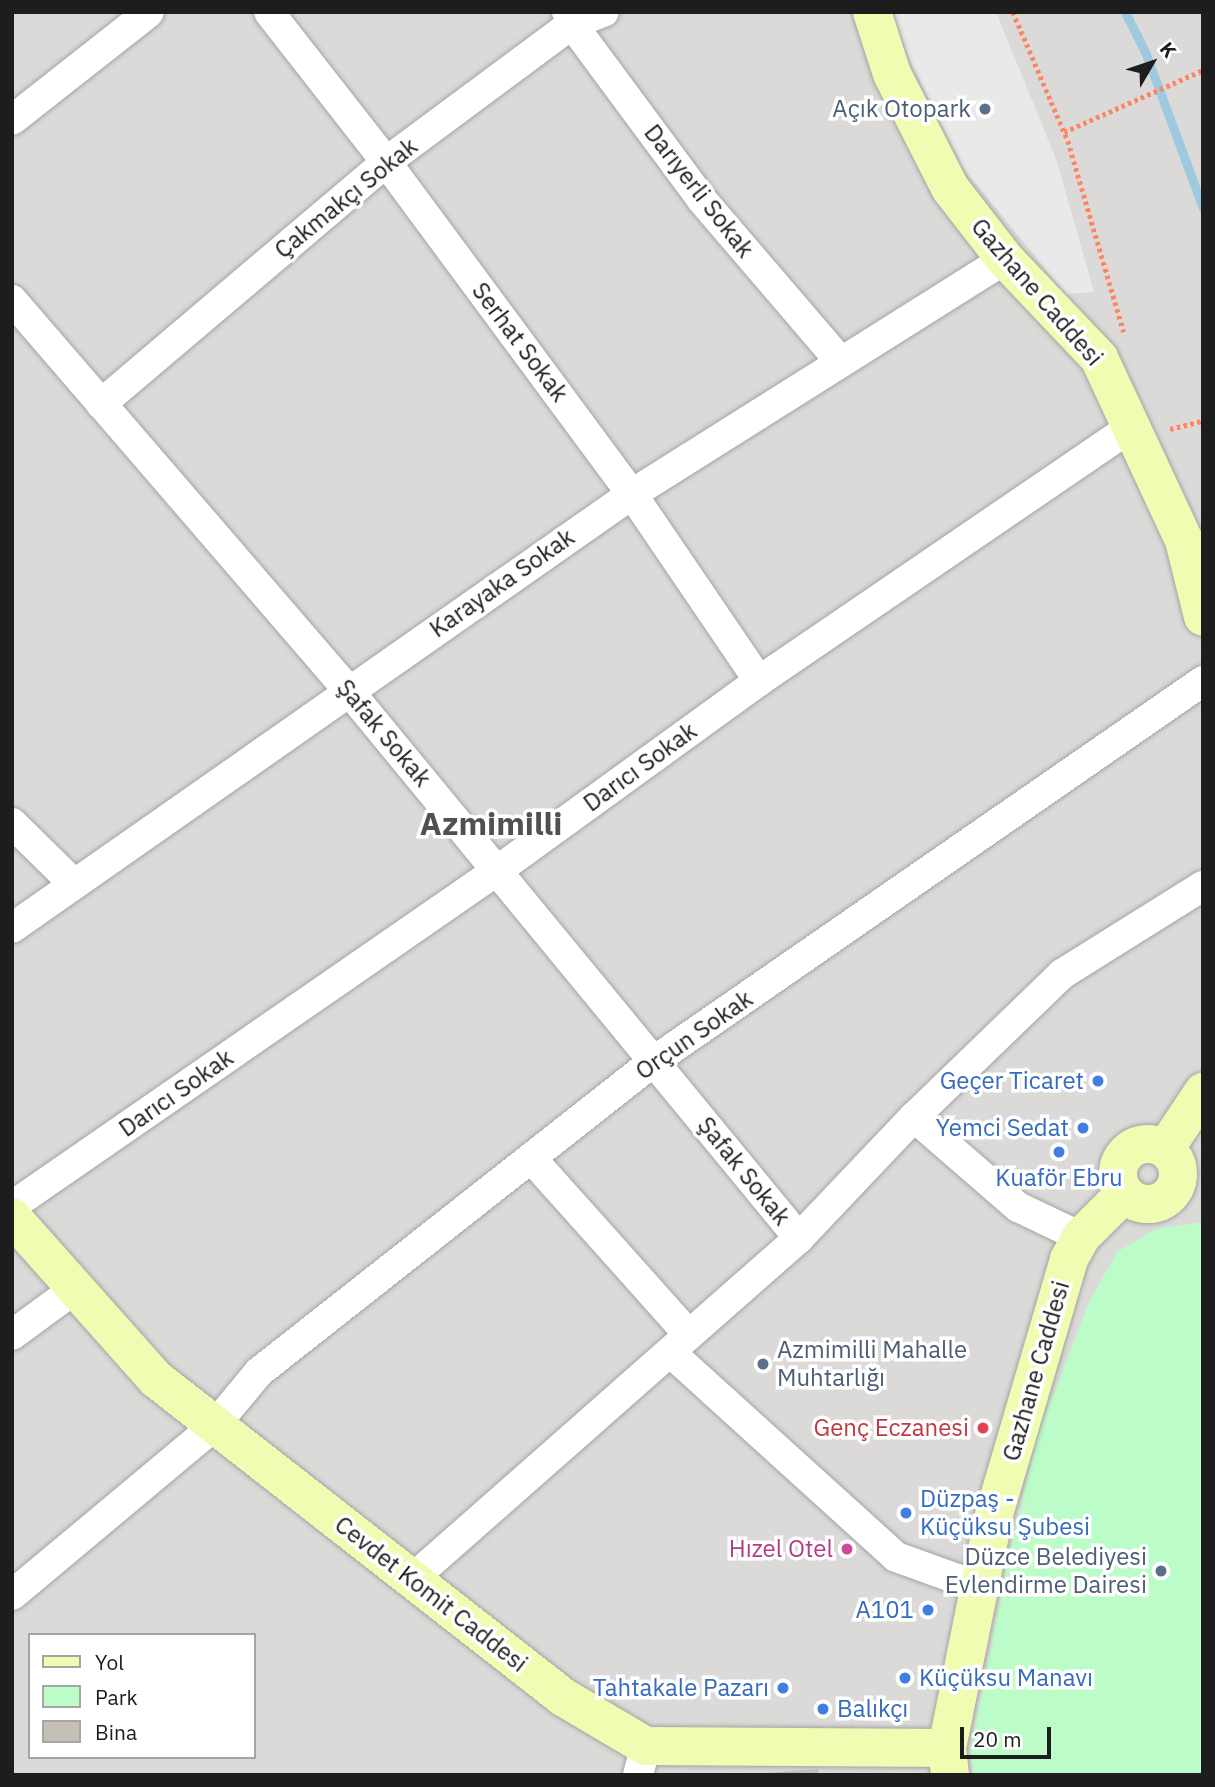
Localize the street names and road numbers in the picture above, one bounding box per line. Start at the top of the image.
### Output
street label: Darıyerli Sokak [638,119,760,263]
street label: Çakmakçı Sokak [269,132,423,264]
street label: Gazhane Caddesi [965,212,1109,372]
street label: Serhat Sokak [466,277,574,407]
street label: Karayaka Sokak [424,522,580,644]
street label: Şafak Sokak [331,674,437,792]
street label: Darıcı Sokak [578,716,702,818]
street label: Orçun Sokak [630,984,758,1086]
street label: Darıcı Sokak [113,1043,239,1143]
street label: Şafak Sokak [692,1111,796,1231]
street label: Gazhane Caddesi [997,1278,1075,1464]
street label: Cevdet Komit Caddesi [329,1510,533,1678]

